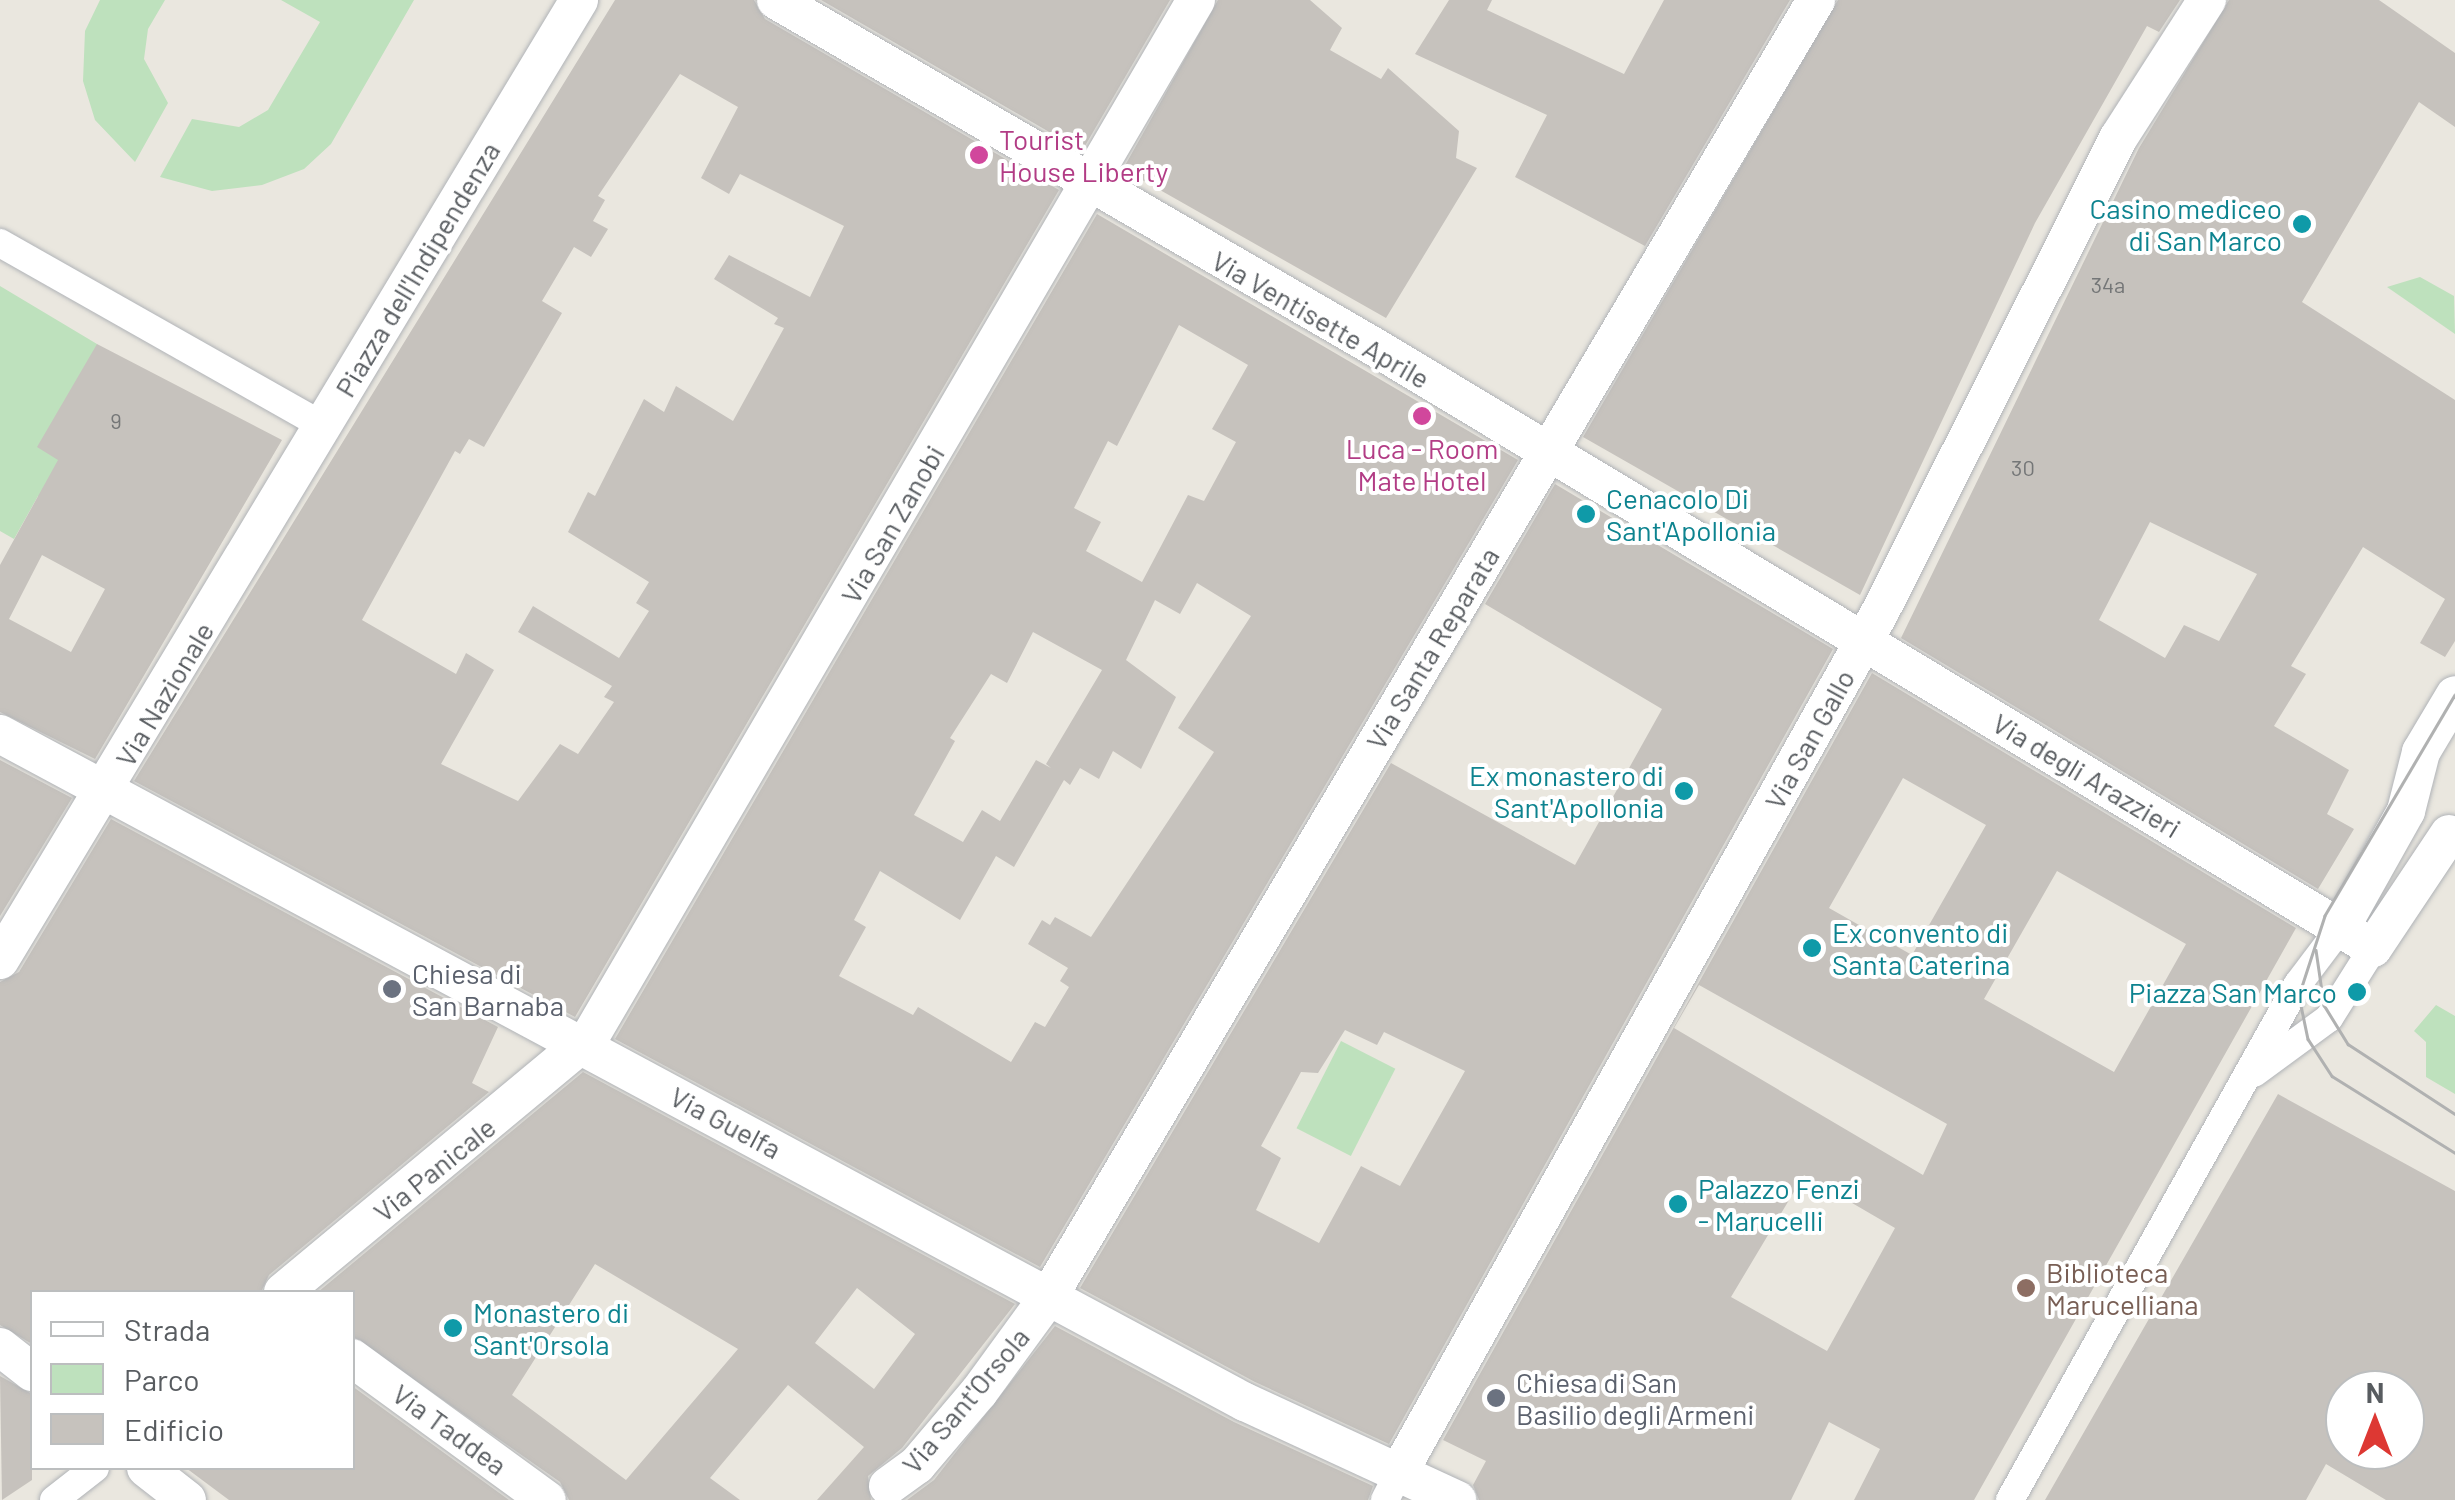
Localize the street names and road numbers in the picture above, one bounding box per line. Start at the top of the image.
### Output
street label: Piazza dell'Indipendenza [328,135,506,403]
street label: Via Ventisette Aprile [1206,243,1436,395]
street label: Via San Zanobi [833,439,951,609]
street label: Via Santa Reparata [1358,541,1506,755]
street label: Via Nazionale [108,616,220,772]
street label: Via San Gallo [1757,663,1861,815]
street label: Via degli Arazzieri [1987,706,2187,844]
street label: Via Guelfa [665,1079,787,1165]
street label: Via Panicale [366,1110,502,1228]
street label: Via Sant'Orsola [894,1320,1036,1480]
street label: Via Taddea [386,1376,514,1482]

